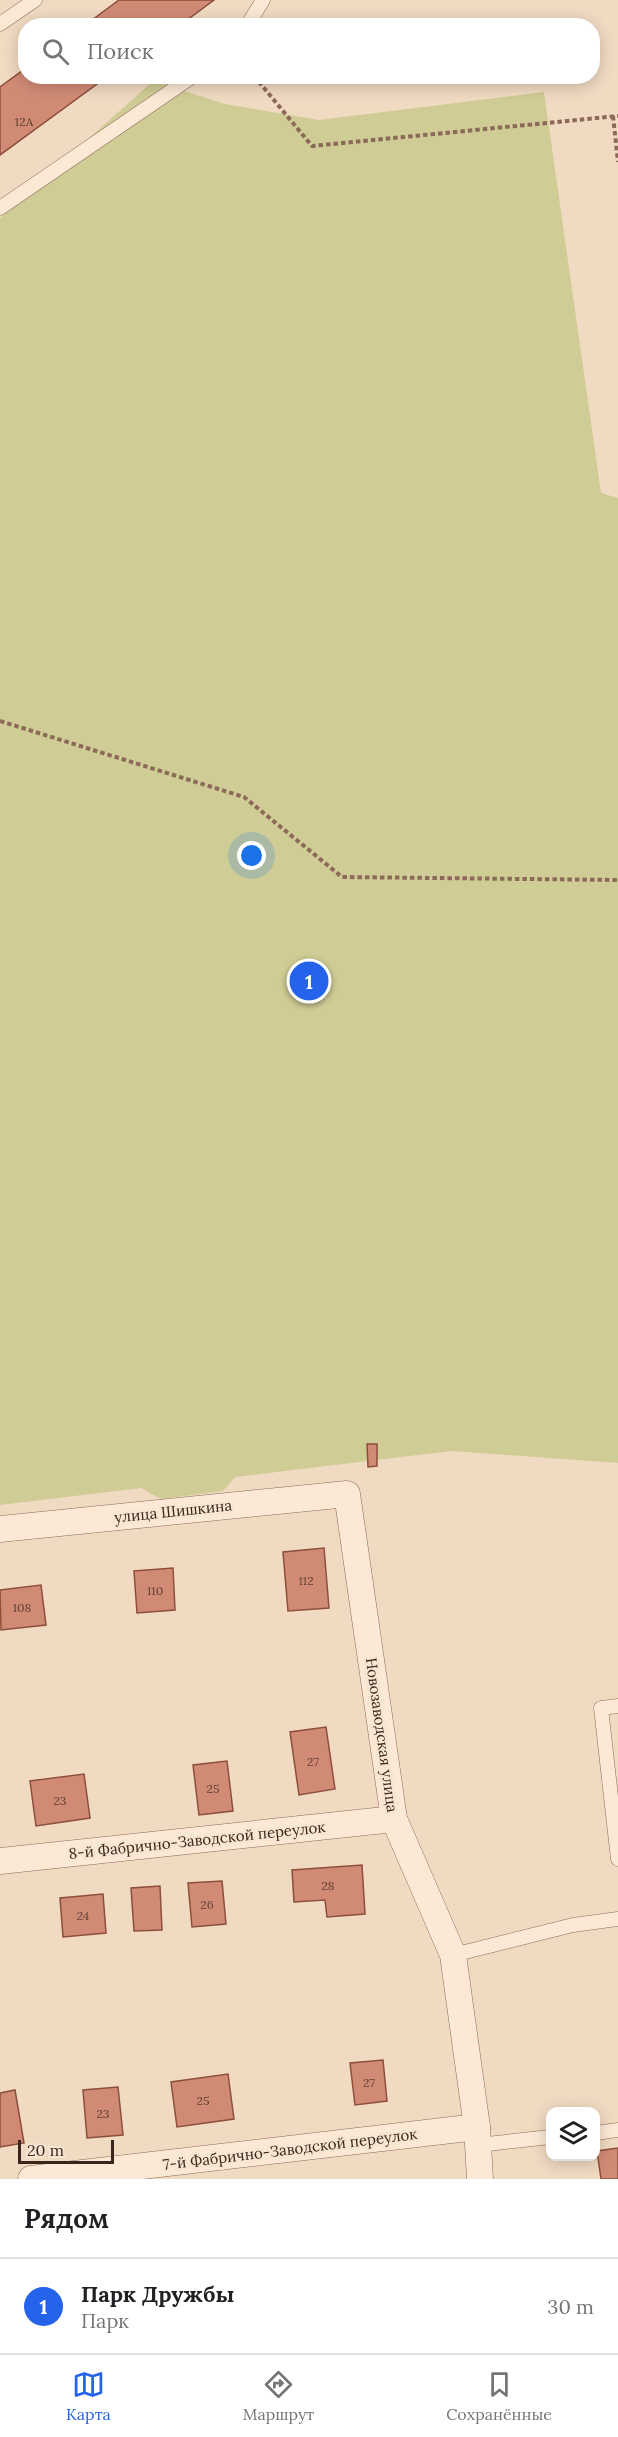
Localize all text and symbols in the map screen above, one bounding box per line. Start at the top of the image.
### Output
search box [18,18,600,84]
icon: search [39,35,72,68]
text: Поиск [87,37,153,65]
house number: 12А [15,114,34,129]
your location [237,841,266,870]
pin: 1 [290,958,328,1004]
street label: улица Шишкина [113,1495,233,1527]
house number: 112 [298,1573,314,1588]
house number: 110 [147,1583,163,1598]
house number: 108 [13,1600,32,1615]
street label: Новозаводская улица [362,1657,402,1814]
house number: 27 [307,1754,319,1769]
house number: 25 [207,1781,219,1796]
house number: 23 [54,1793,67,1808]
street label: 8-й Фабрично-Заводской переулок [68,1817,326,1863]
house number: 28 [321,1878,335,1893]
house number: 26 [200,1897,214,1912]
house number: 24 [77,1908,90,1923]
house number: 27 [363,2075,375,2090]
house number: 25 [197,2093,209,2108]
house number: 23 [97,2106,110,2121]
map controls [546,2107,600,2161]
button: layers [546,2107,600,2161]
street label: 7-й Фабрично-Заводской переулок [162,2124,418,2174]
scale bar [18,2137,114,2164]
text: 20 m [27,2140,64,2160]
text: Рядом [24,2202,109,2235]
text: Парк Дружбы [81,2280,234,2308]
text: 1 [39,2294,48,2319]
text: 30 m [547,2294,594,2319]
text: Парк [81,2308,129,2333]
tab: Карта [66,2368,111,2424]
tab: Маршрут [243,2368,314,2424]
tab: Сохранённые [446,2368,552,2424]

